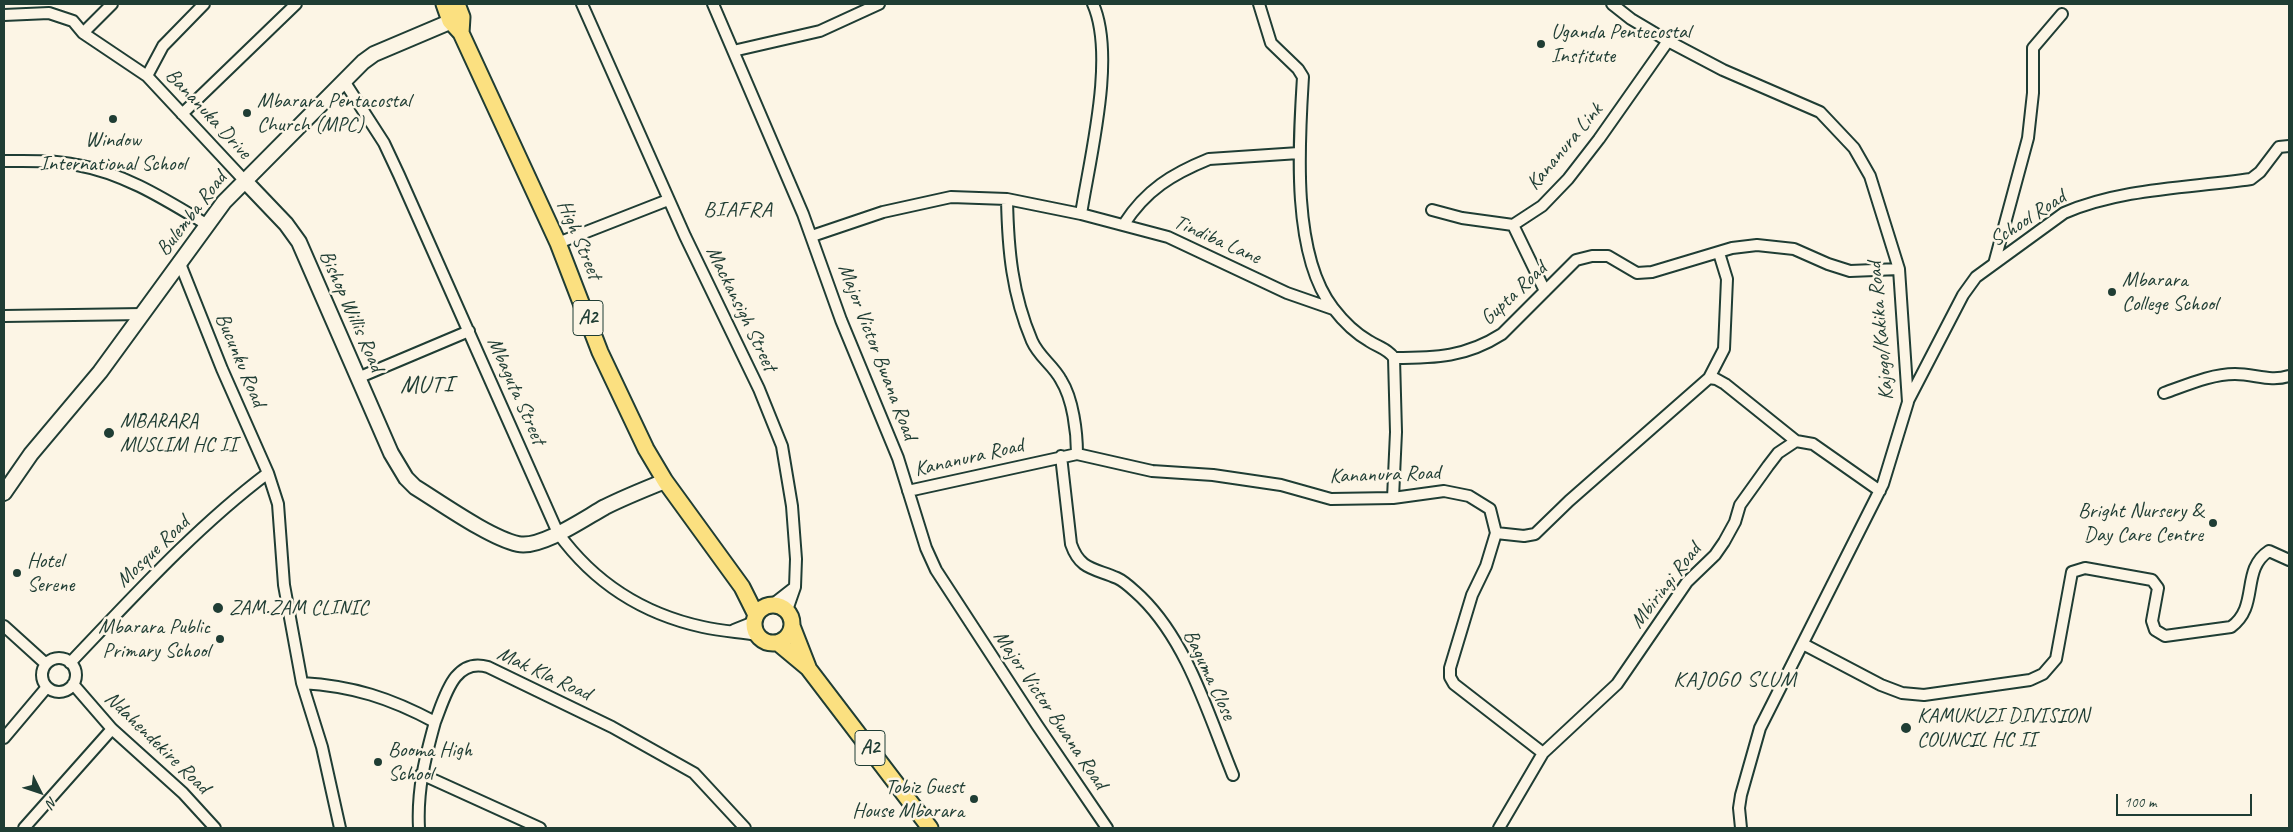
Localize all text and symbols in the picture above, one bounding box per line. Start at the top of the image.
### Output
place label: Uganda Pentecostal Institute [1551,19,1691,69]
marker: Uganda Pentecostal Institute [1535,38,1547,50]
street label: Bananuka Drive [160,63,256,165]
place label: Mbarara Pentacostal Church (MPC) [257,88,411,138]
street label: Kananura Link [1521,98,1609,196]
marker: Mbarara Pentacostal Church (MPC) [241,107,253,119]
marker: Window International School [107,113,119,125]
place label: Window International School [40,127,186,177]
street label: Bulemba Road [151,167,233,261]
street label: School Road [1985,185,2071,253]
street label: High Street [551,197,607,283]
district label: BIAFRA [703,197,773,223]
street label: Tindiba Lane [1170,210,1264,270]
street label: Mackansigh Street [700,242,782,376]
street label: Bishop Willis Road [313,246,389,376]
street label: Gupta Road [1476,257,1552,331]
street label: Major Victor Bwana Road [832,260,922,444]
street label: Kajogo/Kakika Road [1862,261,1900,401]
place label: Mbarara College School [2122,267,2218,317]
marker: Mbarara College School [2106,286,2118,298]
road number: A2 [573,300,603,336]
street label: Bucunku Road [209,309,271,411]
street label: Mbaguta Street [481,333,551,449]
district label: MUTI [399,372,455,400]
place label: MBARARA MUSLIM HC II [120,408,237,458]
marker: MBARARA MUSLIM HC II [102,426,116,440]
street label: Kananura Road [912,433,1026,483]
street label: Kananura Road [1329,460,1441,490]
place label: Bright Nursery & Day Care Centre [2078,498,2203,548]
street label: Mosque Road [111,511,195,593]
marker: Bright Nursery & Day Care Centre [2207,517,2219,529]
street label: Mbiringi Road [1625,538,1707,634]
place label: Hotel Serene [27,548,74,598]
marker: Hotel Serene [11,567,23,579]
place label: ZAM.ZAM CLINIC [229,595,368,621]
marker: ZAM.ZAM CLINIC [211,601,225,615]
place label: Mbarara Public Primary School [98,614,210,664]
street label: Major Victor Bwana Road [987,626,1113,794]
street label: Baguma Close [1177,626,1241,724]
marker: Mbarara Public Primary School [214,633,226,645]
street label: Mak Kla Road [493,641,595,707]
district label: KAJOGO SLUM [1672,667,1798,693]
street label: Ndahendekire Road [99,686,215,800]
place label: KAMUKUZI DIVISION COUNCIL HC II [1917,703,2089,753]
marker: KAMUKUZI DIVISION COUNCIL HC II [1899,721,1913,735]
road number: A2 [855,730,885,766]
place label: Booma High School [388,737,472,787]
marker: Booma High School [372,756,384,768]
north arrow [15,767,65,817]
place label: Tobiz Guest House Mbarara [852,774,964,824]
scale bar [2118,784,2254,816]
text: N [42,793,61,811]
marker: Tobiz Guest House Mbarara [968,793,980,805]
text: 100 m [2124,793,2156,812]

